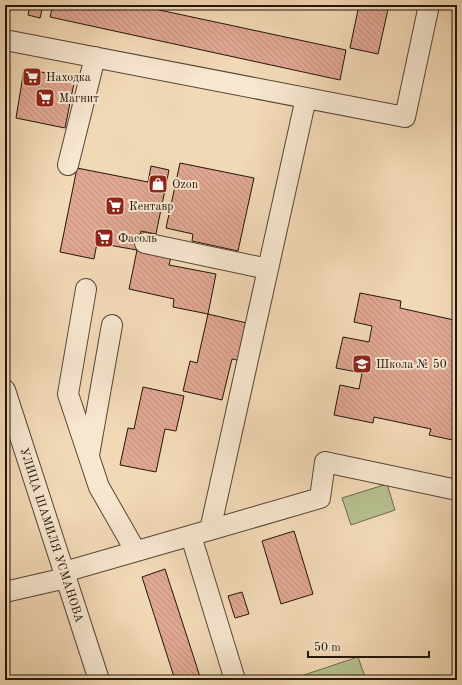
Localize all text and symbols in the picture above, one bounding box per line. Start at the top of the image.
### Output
supermarket icon: Находка [21,66,43,88]
place label: Находка [46,72,91,84]
supermarket icon: Магнит [34,87,56,109]
place label: Магнит [59,93,99,105]
shop icon: Ozon [147,173,169,195]
place label: Ozon [172,179,199,191]
supermarket icon: Кентавр [104,195,126,217]
place label: Кентавр [129,201,173,213]
supermarket icon: Фасоль [93,227,115,249]
place label: Фасоль [118,233,157,245]
school or university icon: Школа № 50 [351,353,373,375]
place label: Школа № 50 [376,358,447,371]
street label: УЛИЦА ШАМИЛЯ УСМАНОВА [17,447,85,624]
scale bar [308,633,429,659]
text: 50 m [314,641,341,654]

